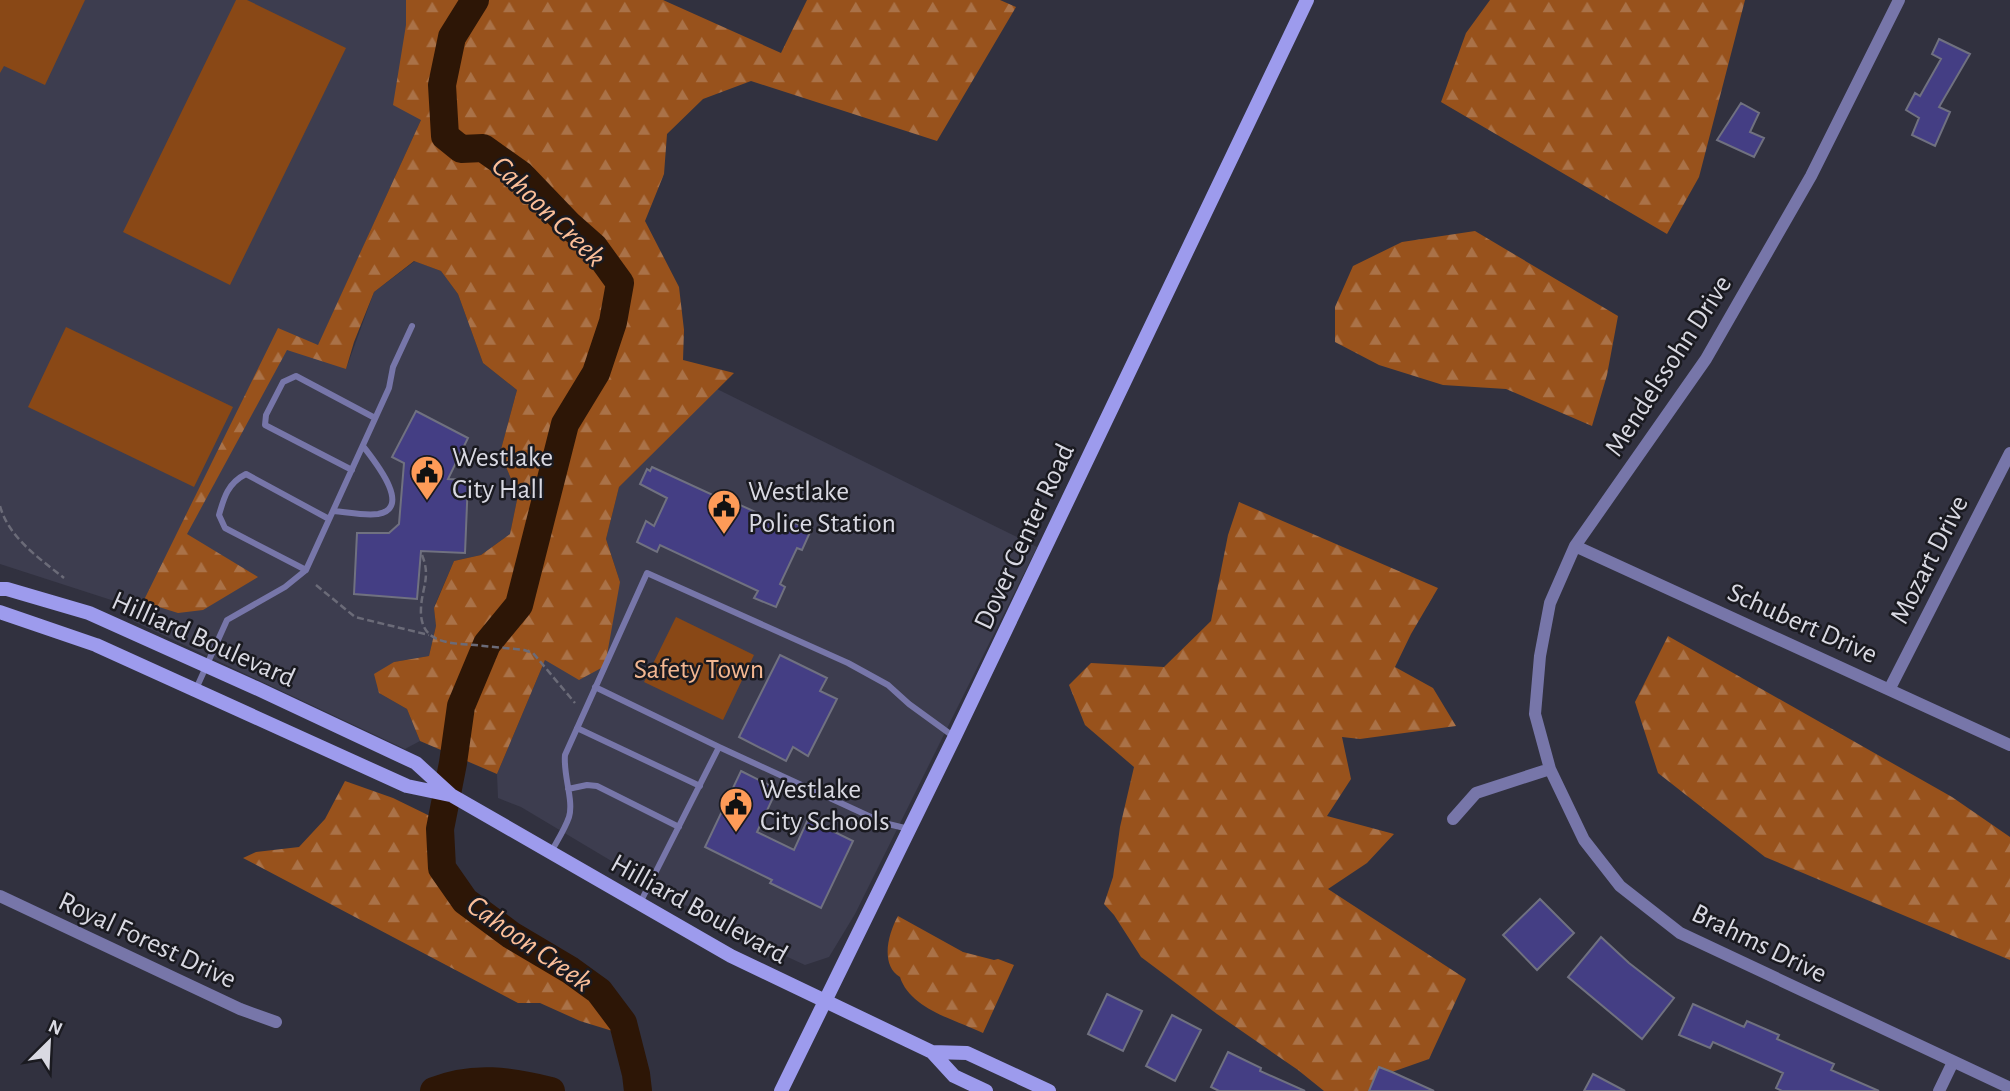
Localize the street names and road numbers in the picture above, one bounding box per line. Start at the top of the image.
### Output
street label: Mendelssohn Drive [1600,271,1737,461]
street label: Dover Center Road [970,440,1080,634]
street label: Mozart Drive [1886,491,1974,629]
street label: Schubert Drive [1723,578,1881,669]
street label: Hilliard Boulevard [107,587,299,693]
street label: Hilliard Boulevard [606,850,792,970]
street label: Royal Forest Drive [54,887,240,994]
street label: Brahms Drive [1687,899,1831,988]

